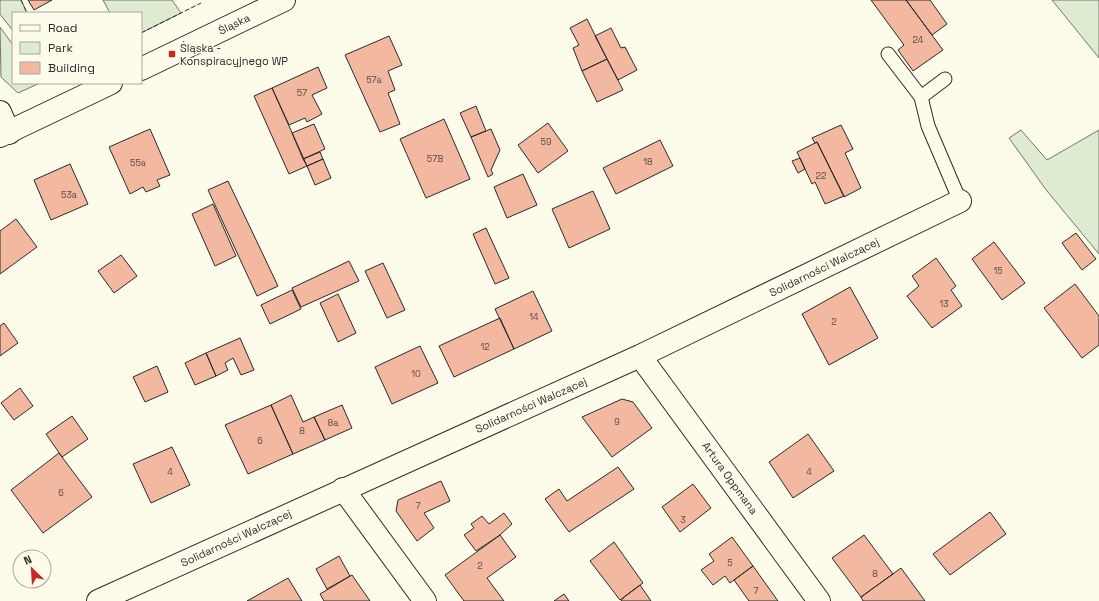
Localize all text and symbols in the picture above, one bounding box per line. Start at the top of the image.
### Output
street label: Śląska [215,9,253,38]
legend [12,12,142,84]
text: Road [48,20,77,36]
house number: 24 [913,34,924,46]
text: Park [48,40,73,56]
place label: Śląska - Konspiracyjnego WP [180,40,288,68]
marker: Śląska - Konspiracyjnego WP [167,49,177,59]
text: Building [48,60,95,76]
house number: 57a [366,74,382,86]
house number: 57 [297,87,307,99]
house number: 59 [541,136,551,148]
house number: 57B [427,153,443,165]
house number: 18 [643,156,653,168]
house number: 55a [130,157,146,169]
house number: 22 [816,170,826,182]
house number: 53a [61,189,77,201]
street label: Solidarności Walczącej [767,234,881,300]
house number: 15 [993,265,1003,277]
house number: 13 [939,298,949,310]
house number: 14 [529,311,539,323]
house number: 2 [831,316,837,328]
house number: 12 [480,341,490,353]
house number: 10 [411,368,421,380]
street label: Solidarności Walczącej [473,374,589,436]
house number: 9 [614,416,620,428]
house number: 8a [328,417,338,429]
house number: 8 [299,425,305,437]
house number: 6 [257,435,263,447]
street label: Artura Oppmana [699,439,761,518]
house number: 4 [167,466,173,478]
house number: 4 [806,466,812,478]
house number: 6 [58,487,64,499]
house number: 7 [415,500,421,512]
street label: Solidarności Walczącej [178,506,294,570]
house number: 3 [680,514,686,526]
north arrow [12,549,52,589]
text: N [21,552,34,568]
house number: 5 [727,557,733,569]
house number: 2 [477,560,483,572]
house number: 8 [872,568,878,580]
house number: 7 [753,585,759,597]

